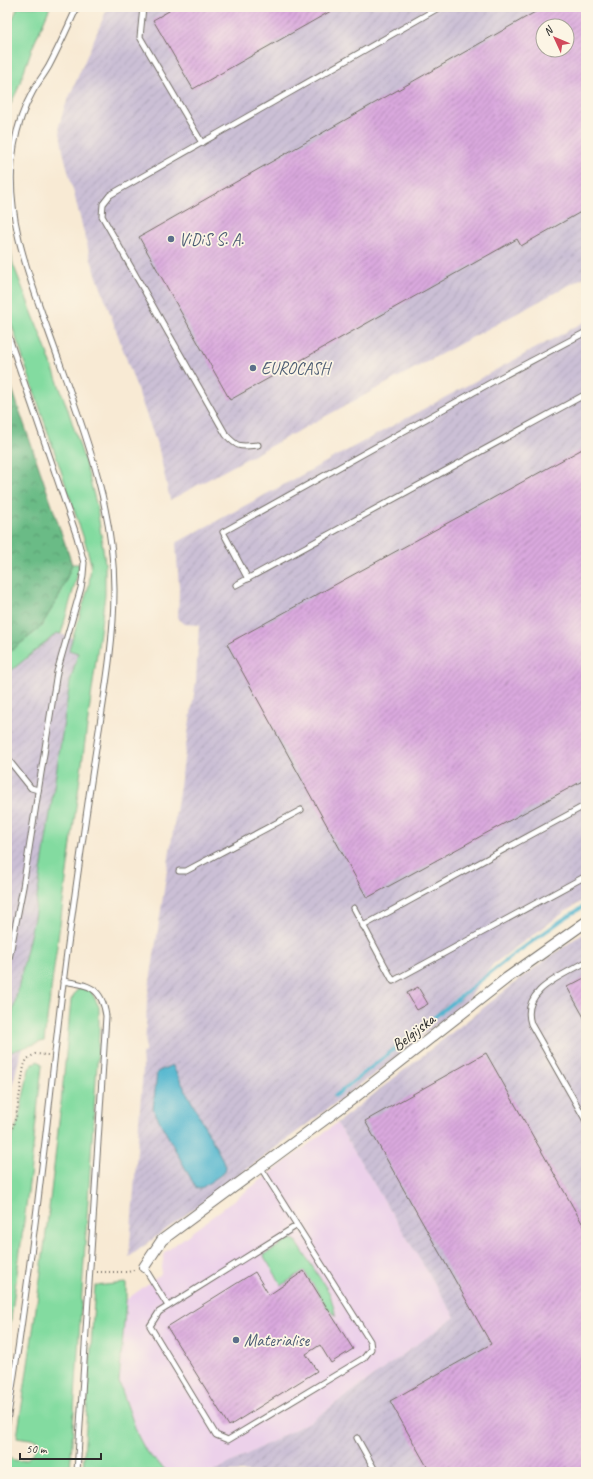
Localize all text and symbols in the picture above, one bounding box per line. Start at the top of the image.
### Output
north arrow [535,18,575,58]
text: N [540,22,557,38]
place label: ViDiS S. A. [179,229,244,250]
marker: ViDiS S. A. [166,234,176,244]
place label: EUROCASH [261,358,333,379]
marker: EUROCASH [248,363,258,373]
street label: Belgijska [388,1008,441,1056]
place label: Materialise [244,1330,310,1351]
marker: Materialise [231,1335,241,1345]
scale bar [20,1435,101,1461]
text: 50 m [26,1441,48,1457]

